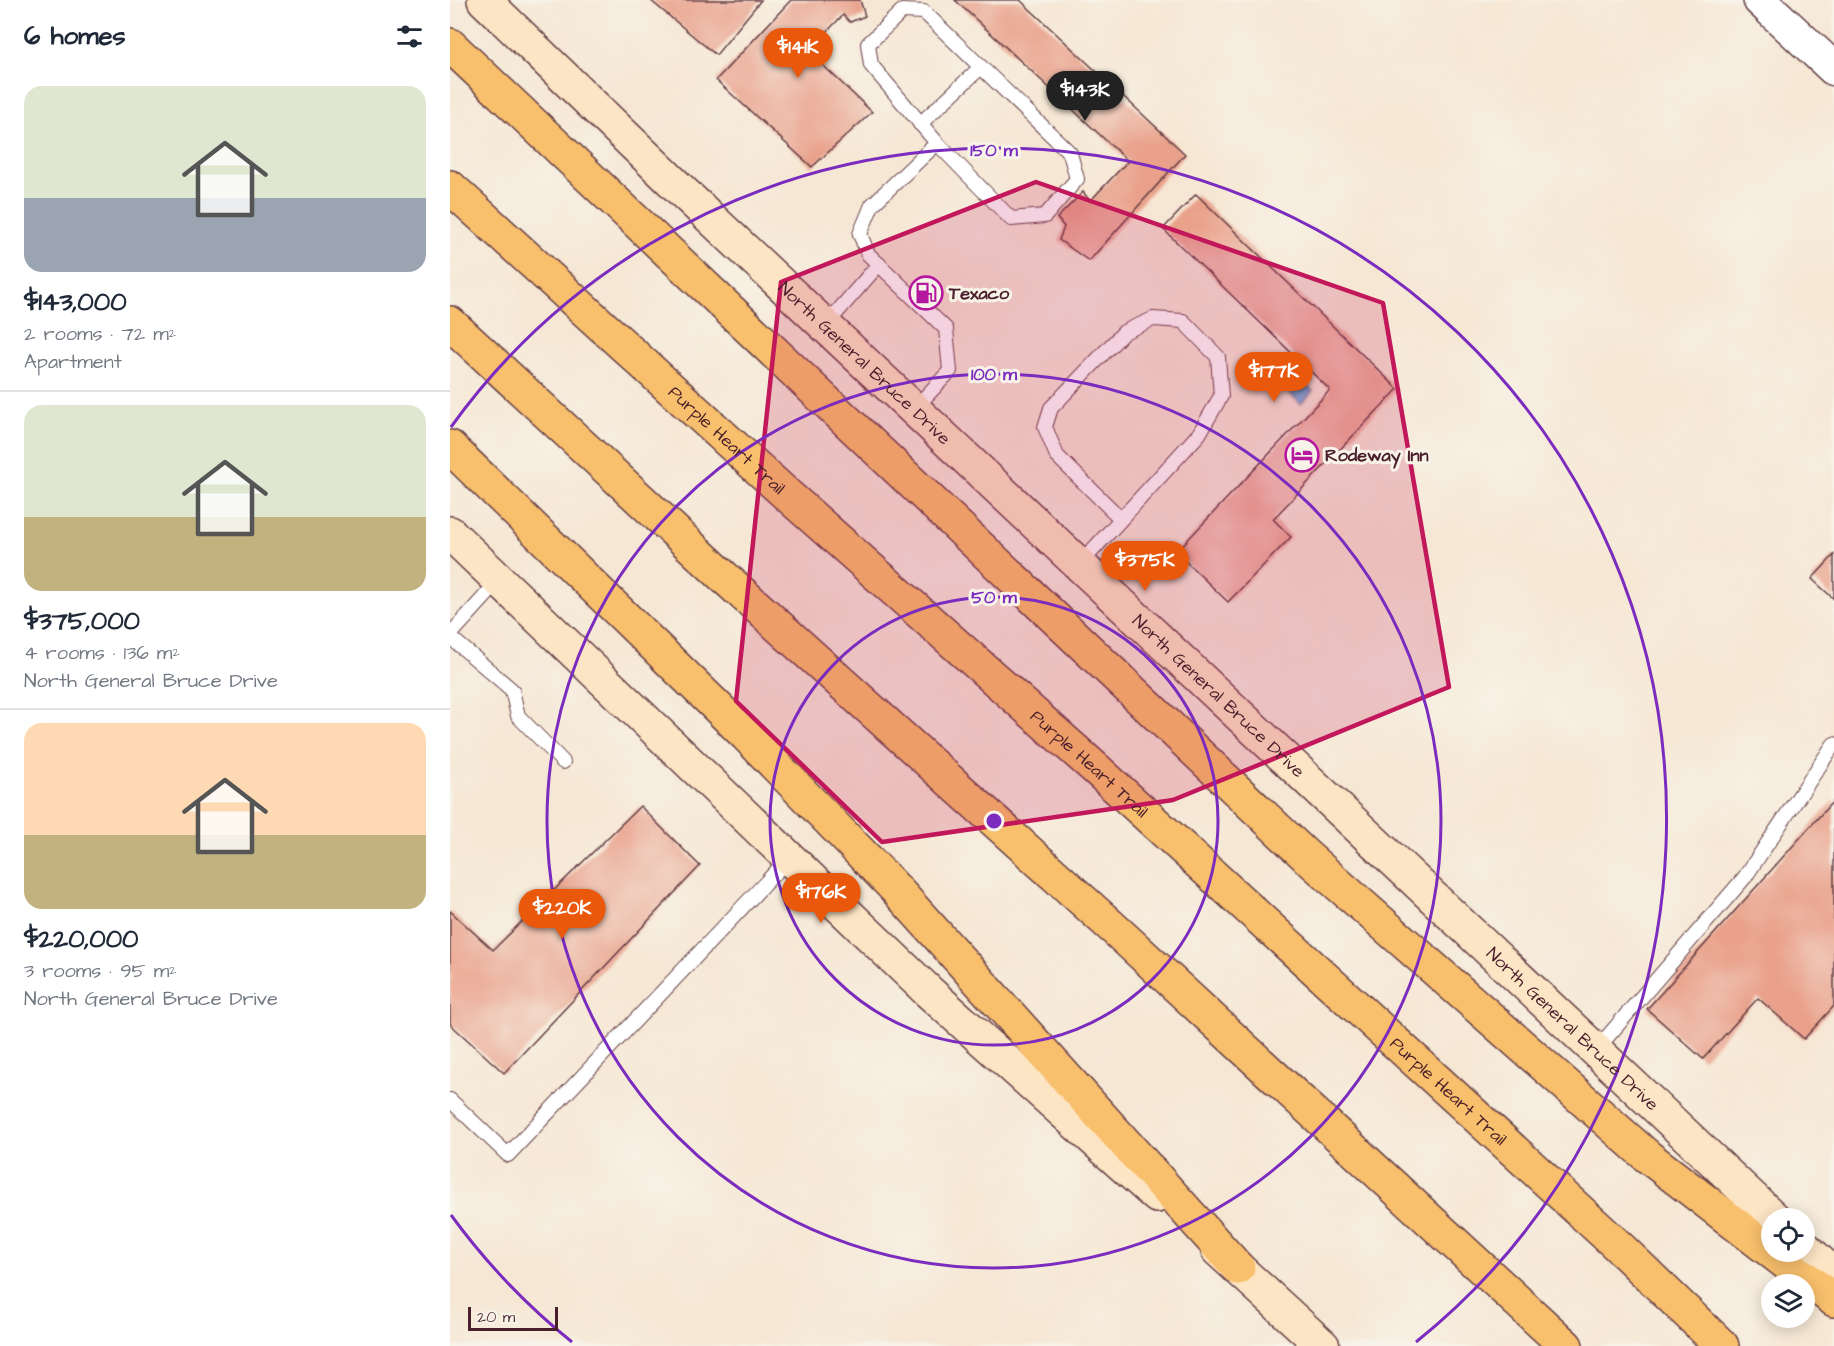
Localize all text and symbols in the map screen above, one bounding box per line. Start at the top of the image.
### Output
text: 6 homes [24,18,126,54]
icon: filters [393,20,426,53]
pin: $141K [756,28,840,79]
text: $141K [777,33,819,61]
pin: $143K [1043,71,1127,122]
text: $143K [1060,76,1110,104]
icon: home [171,125,279,233]
text: 150 m [970,138,1019,163]
fuel station icon: Texaco [908,275,944,311]
street label: North General Bruce Drive [773,276,957,450]
place label: Texaco [948,281,1010,306]
text: $143,000 [24,284,127,320]
text: 2 rooms · 72 m² [24,320,176,348]
text: Apartment [24,348,122,376]
pin: $177K [1232,352,1316,403]
text: $177K [1249,357,1299,385]
text: 100 m [971,362,1018,387]
street label: Purple Heart Trail [663,380,791,500]
hotel icon: Rodeway Inn [1284,437,1320,473]
place label: Rodeway Inn [1325,443,1428,469]
icon: home [171,444,279,552]
pin: $375K [1103,541,1187,592]
text: $375K [1115,546,1175,574]
text: 50 m [971,585,1018,610]
text: $375,000 [24,603,140,639]
street label: North General Bruce Drive [1127,608,1311,783]
text: 4 rooms · 136 m² [24,639,180,667]
text: North General Bruce Drive [24,667,278,695]
street label: Purple Heart Trail [1025,704,1154,823]
icon: home [171,762,279,870]
centre of rings [984,811,1004,831]
pin: $176K [779,873,863,924]
text: $176K [796,878,846,906]
pin: $220K [520,889,604,940]
text: $220K [533,894,591,922]
text: $220,000 [24,921,138,957]
street label: North General Bruce Drive [1481,941,1665,1116]
text: 3 rooms · 95 m² [24,957,177,985]
text: North General Bruce Drive [24,985,278,1013]
street label: Purple Heart Trail [1385,1031,1513,1151]
map controls [1761,1208,1815,1328]
button: locate [1761,1208,1815,1262]
button: layers [1761,1274,1815,1328]
scale bar [468,1304,558,1332]
text: 20 m [477,1306,515,1328]

